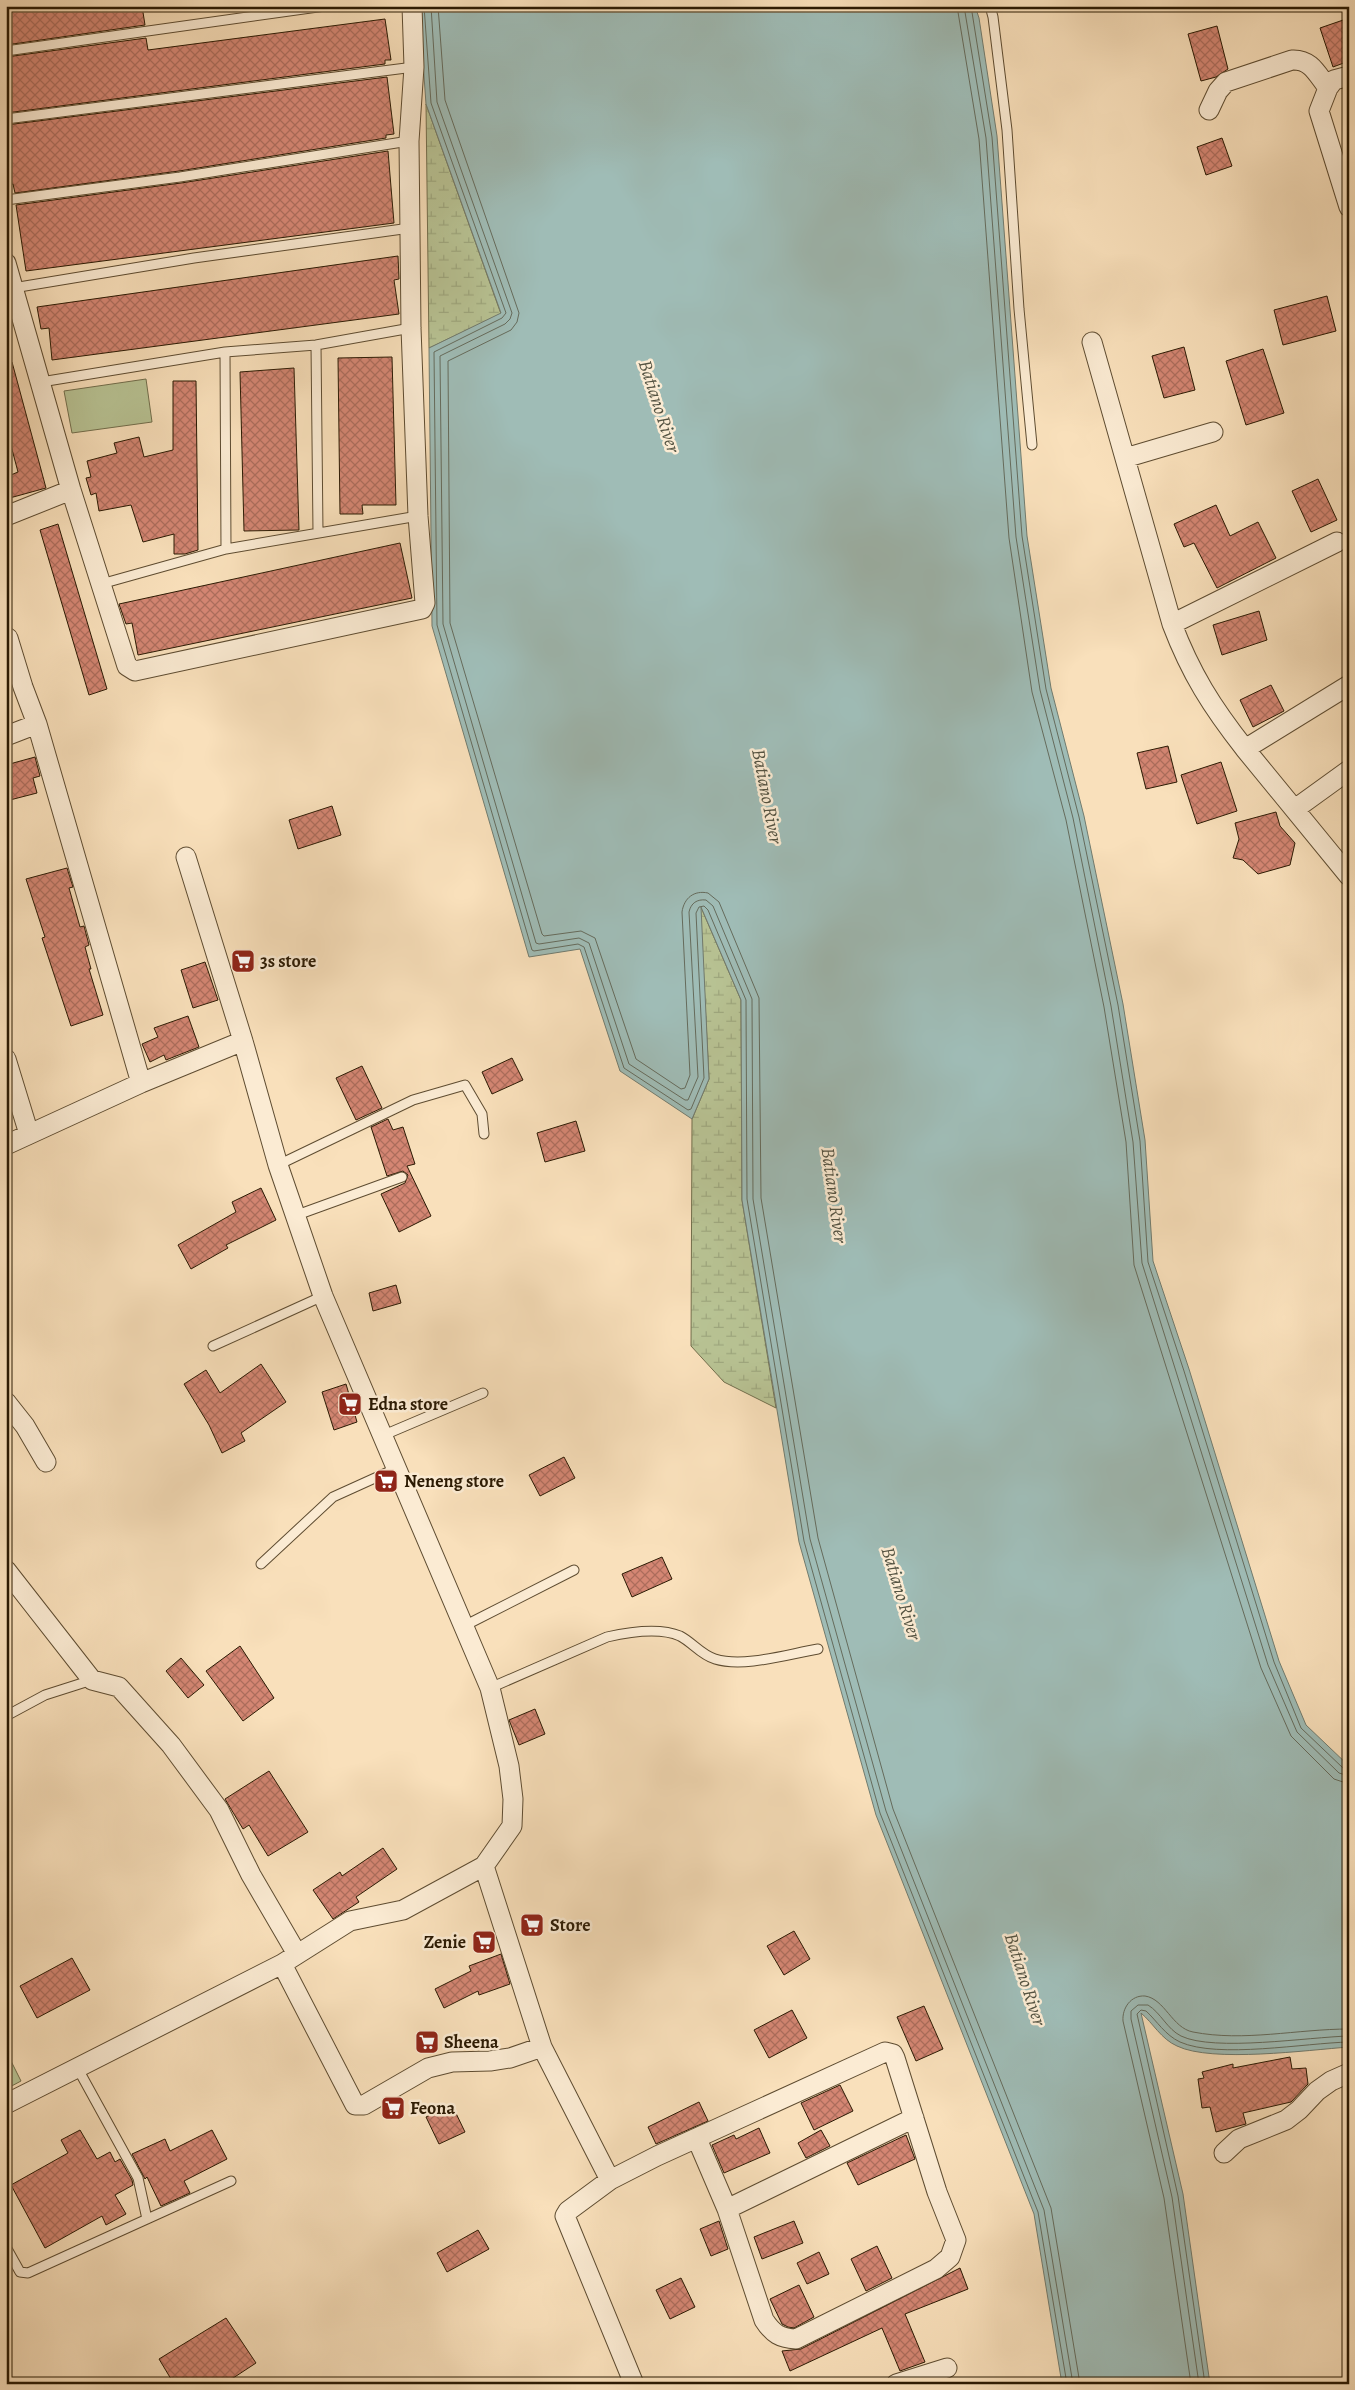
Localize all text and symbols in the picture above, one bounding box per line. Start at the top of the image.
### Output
water label: Batiano River [632,357,687,457]
water label: Batiano River [745,747,789,847]
supermarket icon: 3s store [230,948,256,974]
place label: 3s store [260,949,316,973]
water label: Batiano River [814,1146,854,1246]
supermarket icon: Edna store [337,1391,363,1417]
place label: Edna store [368,1392,448,1416]
supermarket icon: Neneng store [373,1468,399,1494]
place label: Neneng store [404,1469,504,1493]
water label: Batiano River [875,1544,928,1644]
supermarket icon: Store [519,1912,545,1938]
place label: Store [550,1913,591,1937]
supermarket icon: Zenie [471,1929,497,1955]
place label: Zenie [424,1930,466,1954]
water label: Batiano River [998,1930,1053,2030]
supermarket icon: Sheena [414,2029,440,2055]
place label: Sheena [444,2030,499,2054]
supermarket icon: Feona [380,2095,406,2121]
place label: Feona [410,2096,455,2120]

